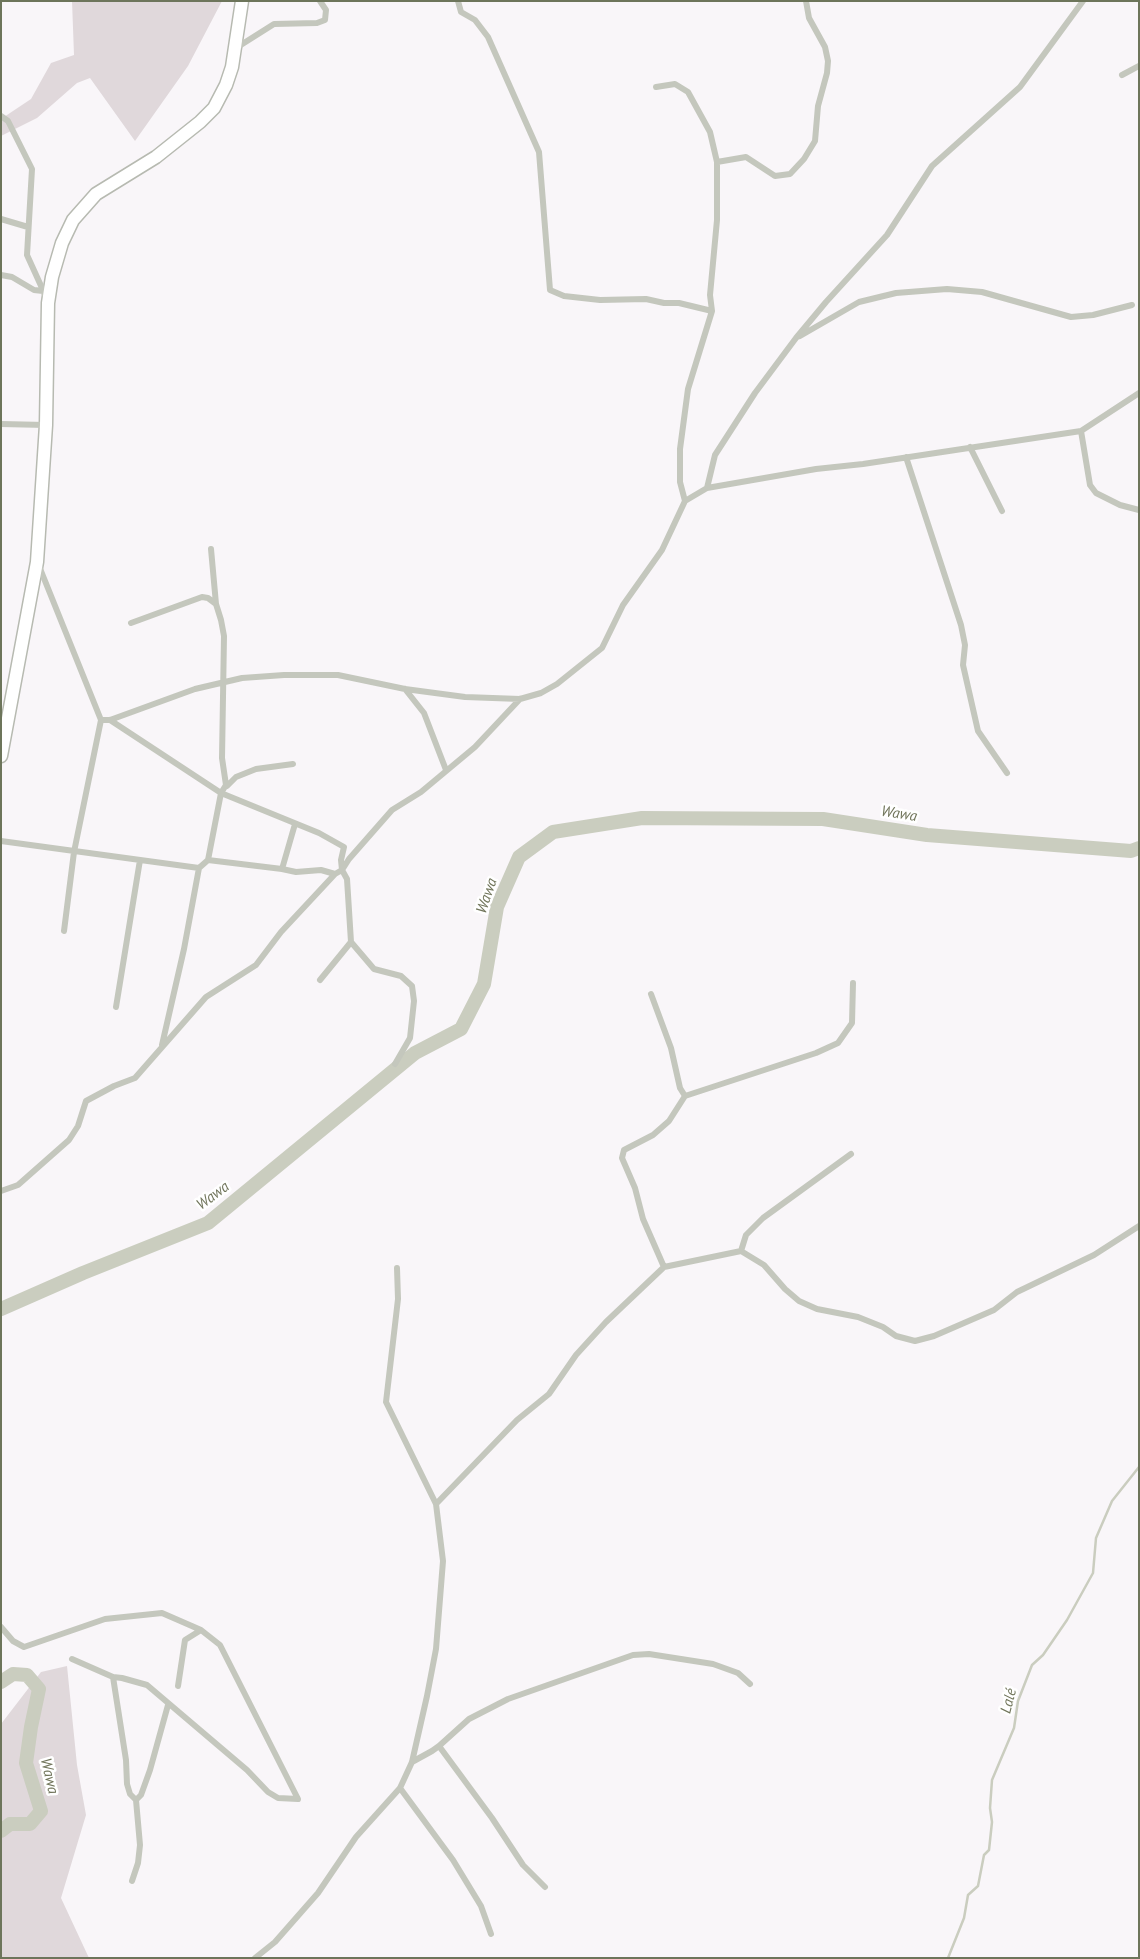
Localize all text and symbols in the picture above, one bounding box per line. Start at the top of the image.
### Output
water label: Wawa [880,802,918,826]
water label: Wawa [473,876,501,916]
water label: Wawa [193,1178,233,1214]
water label: Lalé [997,1687,1021,1715]
water label: Wawa [36,1756,62,1796]

